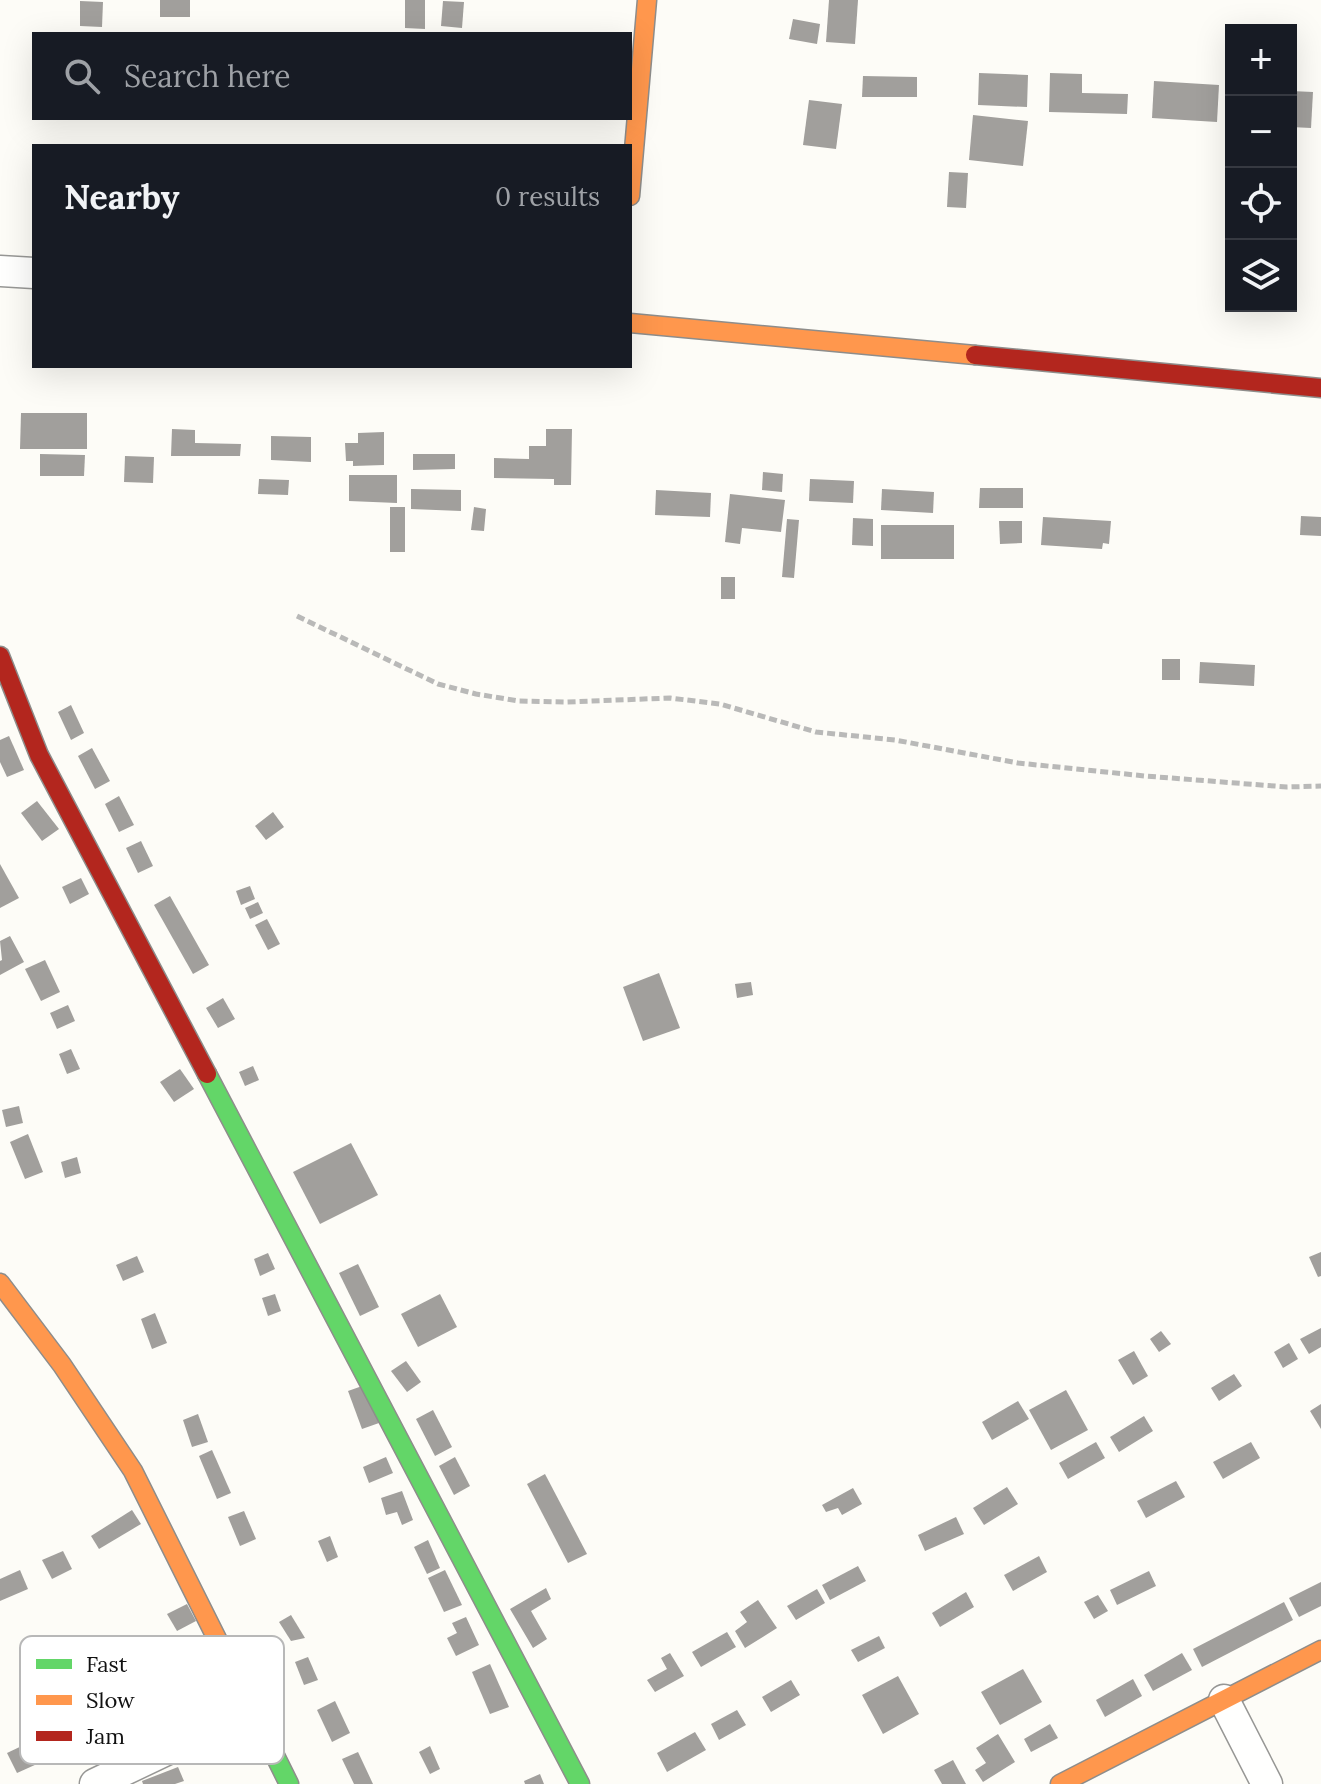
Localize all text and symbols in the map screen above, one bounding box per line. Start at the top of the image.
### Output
map controls [1225,24,1297,312]
button: + [1225,24,1297,96]
search box [32,32,632,120]
icon: search [60,54,104,98]
text: Search here [124,57,291,95]
button: − [1225,96,1297,168]
button: locate [1225,168,1297,240]
text: Nearby [64,175,180,218]
text: 0 results [495,180,600,213]
button: layers [1225,240,1297,312]
legend [20,1636,284,1764]
text: Fast [86,1650,128,1678]
text: Slow [86,1686,135,1714]
text: Jam [85,1722,125,1750]

